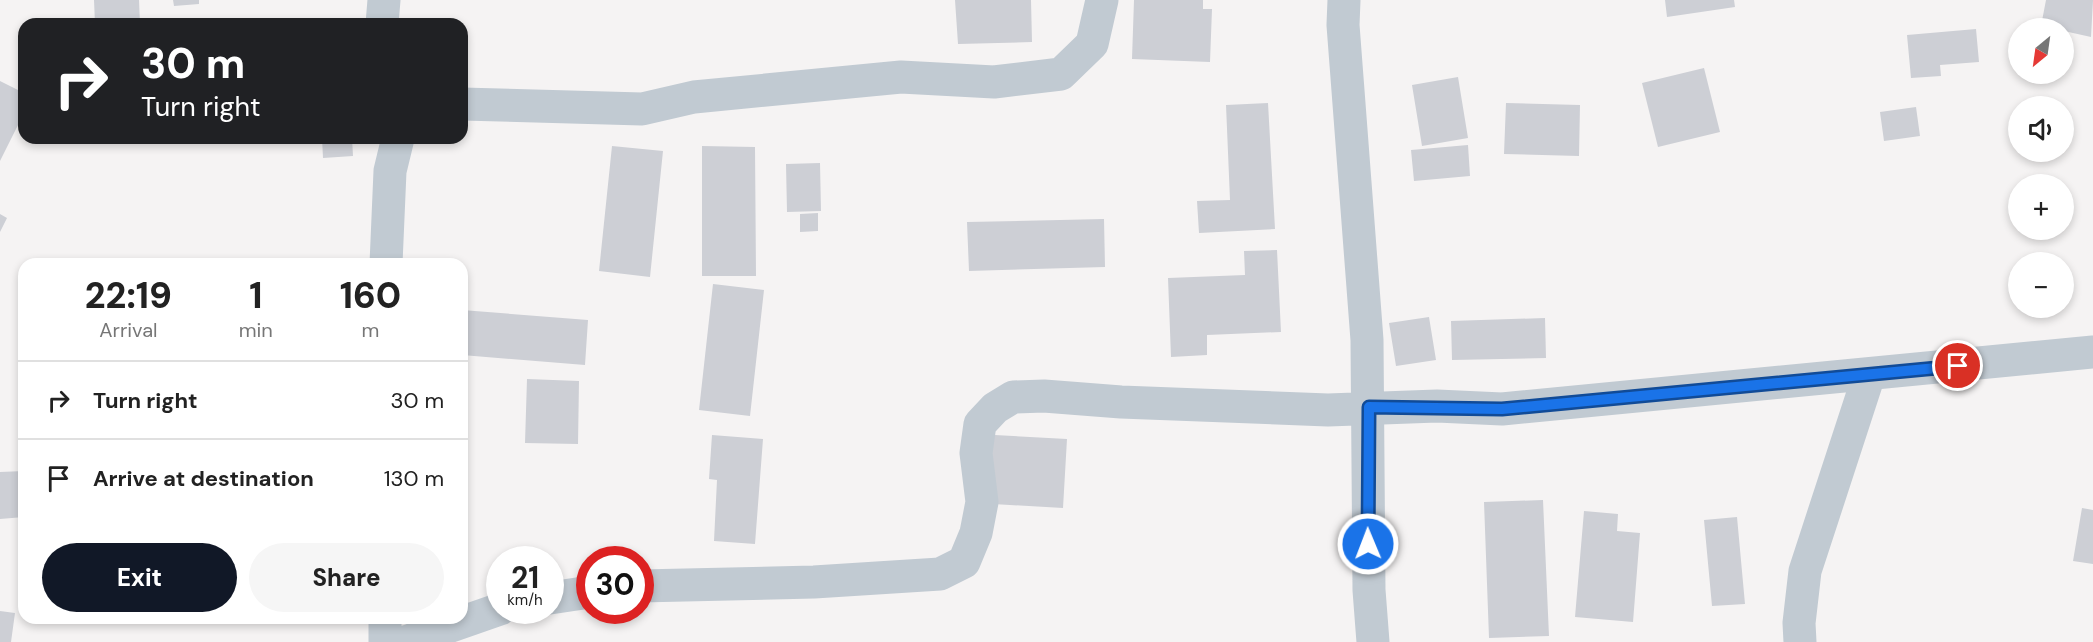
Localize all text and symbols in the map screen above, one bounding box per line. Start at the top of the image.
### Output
north arrow [2008,18,2074,84]
map controls [2008,18,2074,318]
text: 30 m [141,36,245,91]
icon: right [42,42,120,120]
text: Turn right [141,89,261,124]
button: sound [2008,96,2074,162]
button: + [2008,174,2074,240]
button: − [2008,252,2074,318]
text: 22:19 [85,272,172,319]
text: 1 [249,272,262,319]
text: 160 [340,272,401,319]
text: Arrival [99,317,157,343]
text: min [239,317,273,343]
text: m [361,317,379,343]
pin [1932,340,1983,391]
icon: arrive [1941,349,1974,382]
icon: right [42,384,75,417]
text: Turn right [93,386,198,415]
text: 30 m [390,386,444,415]
icon: arrive [42,462,75,495]
text: Arrive at destination [93,464,314,493]
text: 130 m [384,464,444,493]
position arrow [1336,512,1400,576]
button: Exit [42,543,237,612]
button: Share [249,543,444,612]
speed limit sign: 30 [576,546,654,624]
text: 21 [511,558,539,597]
text: km/h [507,590,543,610]

